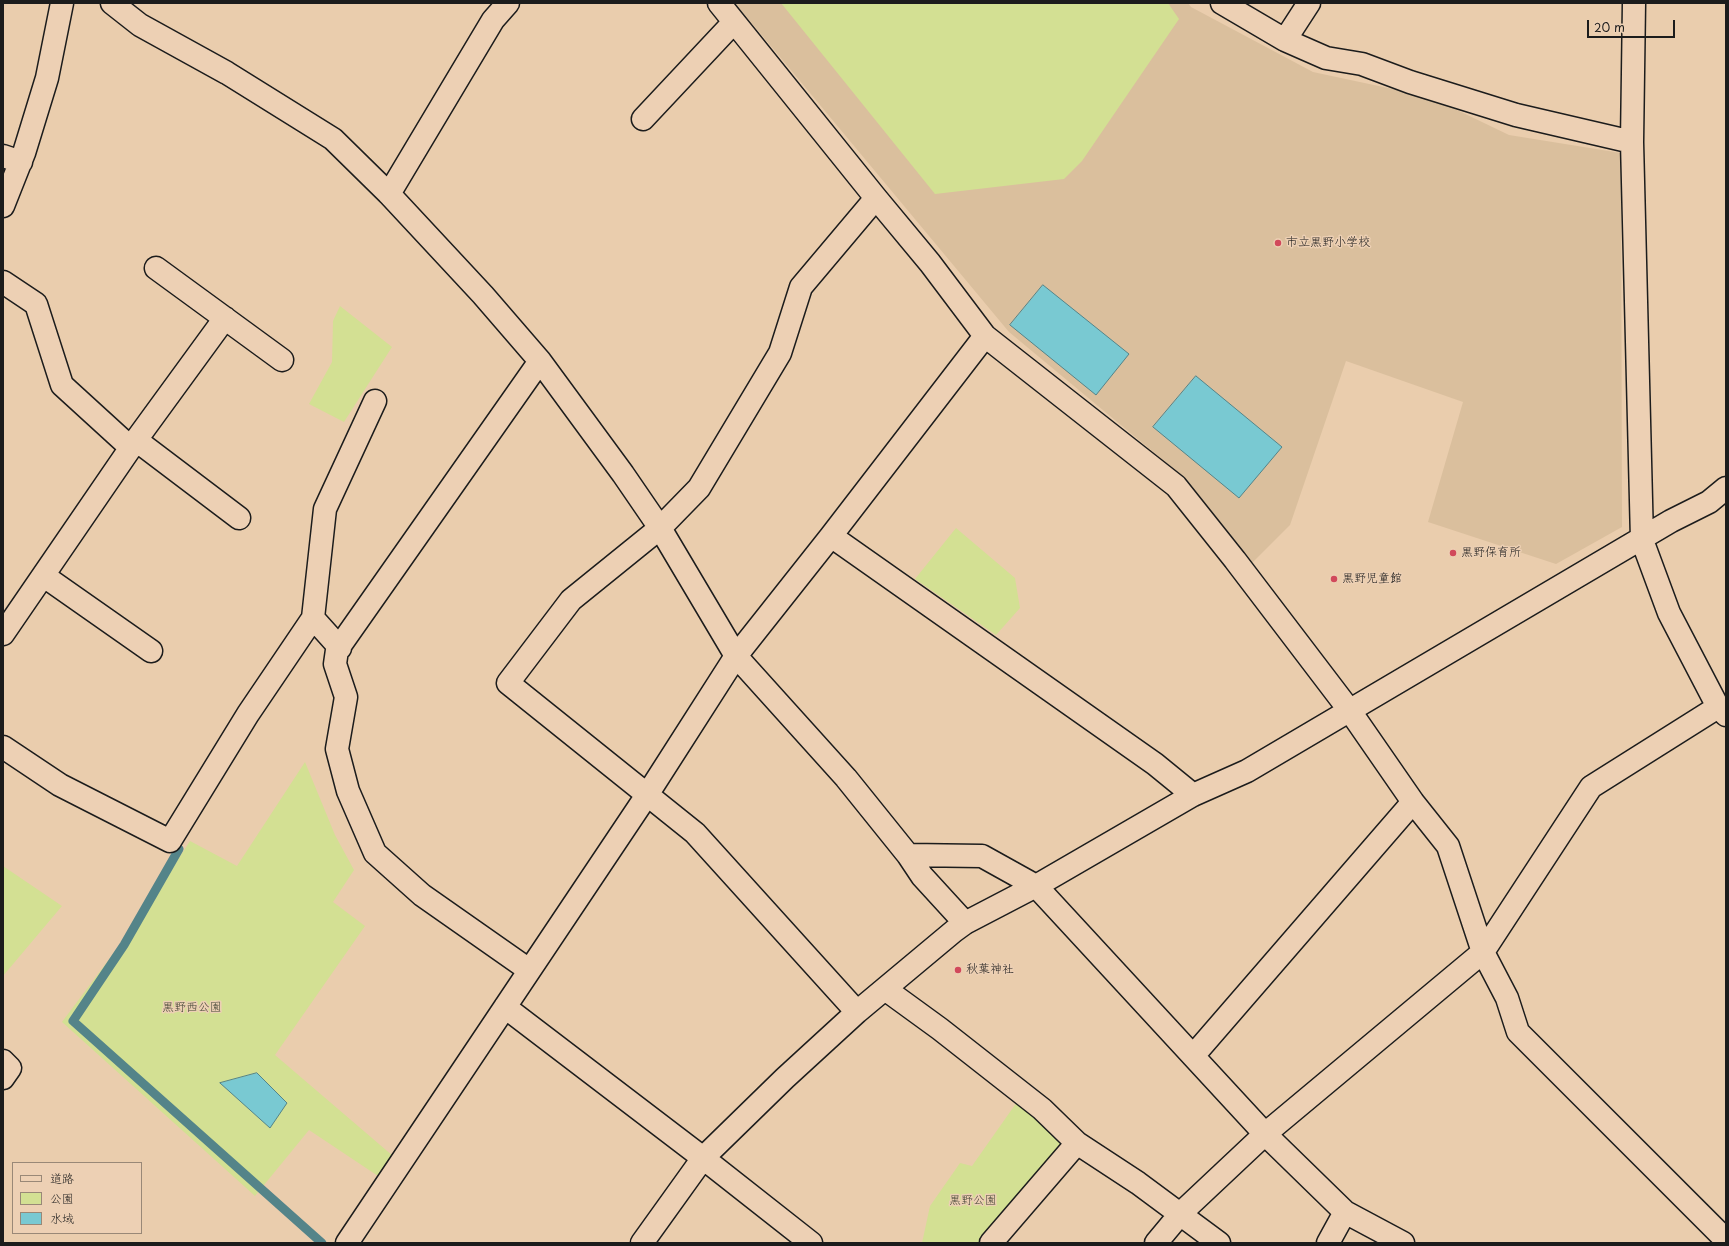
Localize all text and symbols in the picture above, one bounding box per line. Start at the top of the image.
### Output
scale bar [1589,12,1677,38]
text: 20 m [1594,18,1625,36]
place label: 市立黒野小学校 [1286,236,1370,250]
marker: 市立黒野小学校 [1273,238,1283,248]
place label: 黒野保育所 [1461,546,1521,560]
marker: 黒野保育所 [1448,548,1458,558]
place label: 黒野児童館 [1342,572,1402,586]
marker: 黒野児童館 [1329,574,1339,584]
place label: 秋葉神社 [966,963,1014,977]
marker: 秋葉神社 [953,965,963,975]
park label: 黒野西公園 [162,1001,222,1015]
legend [12,1162,142,1234]
text: 道路 [50,1169,74,1187]
text: 公園 [50,1189,74,1207]
park label: 黒野公園 [949,1194,997,1208]
text: 水域 [50,1209,74,1227]

